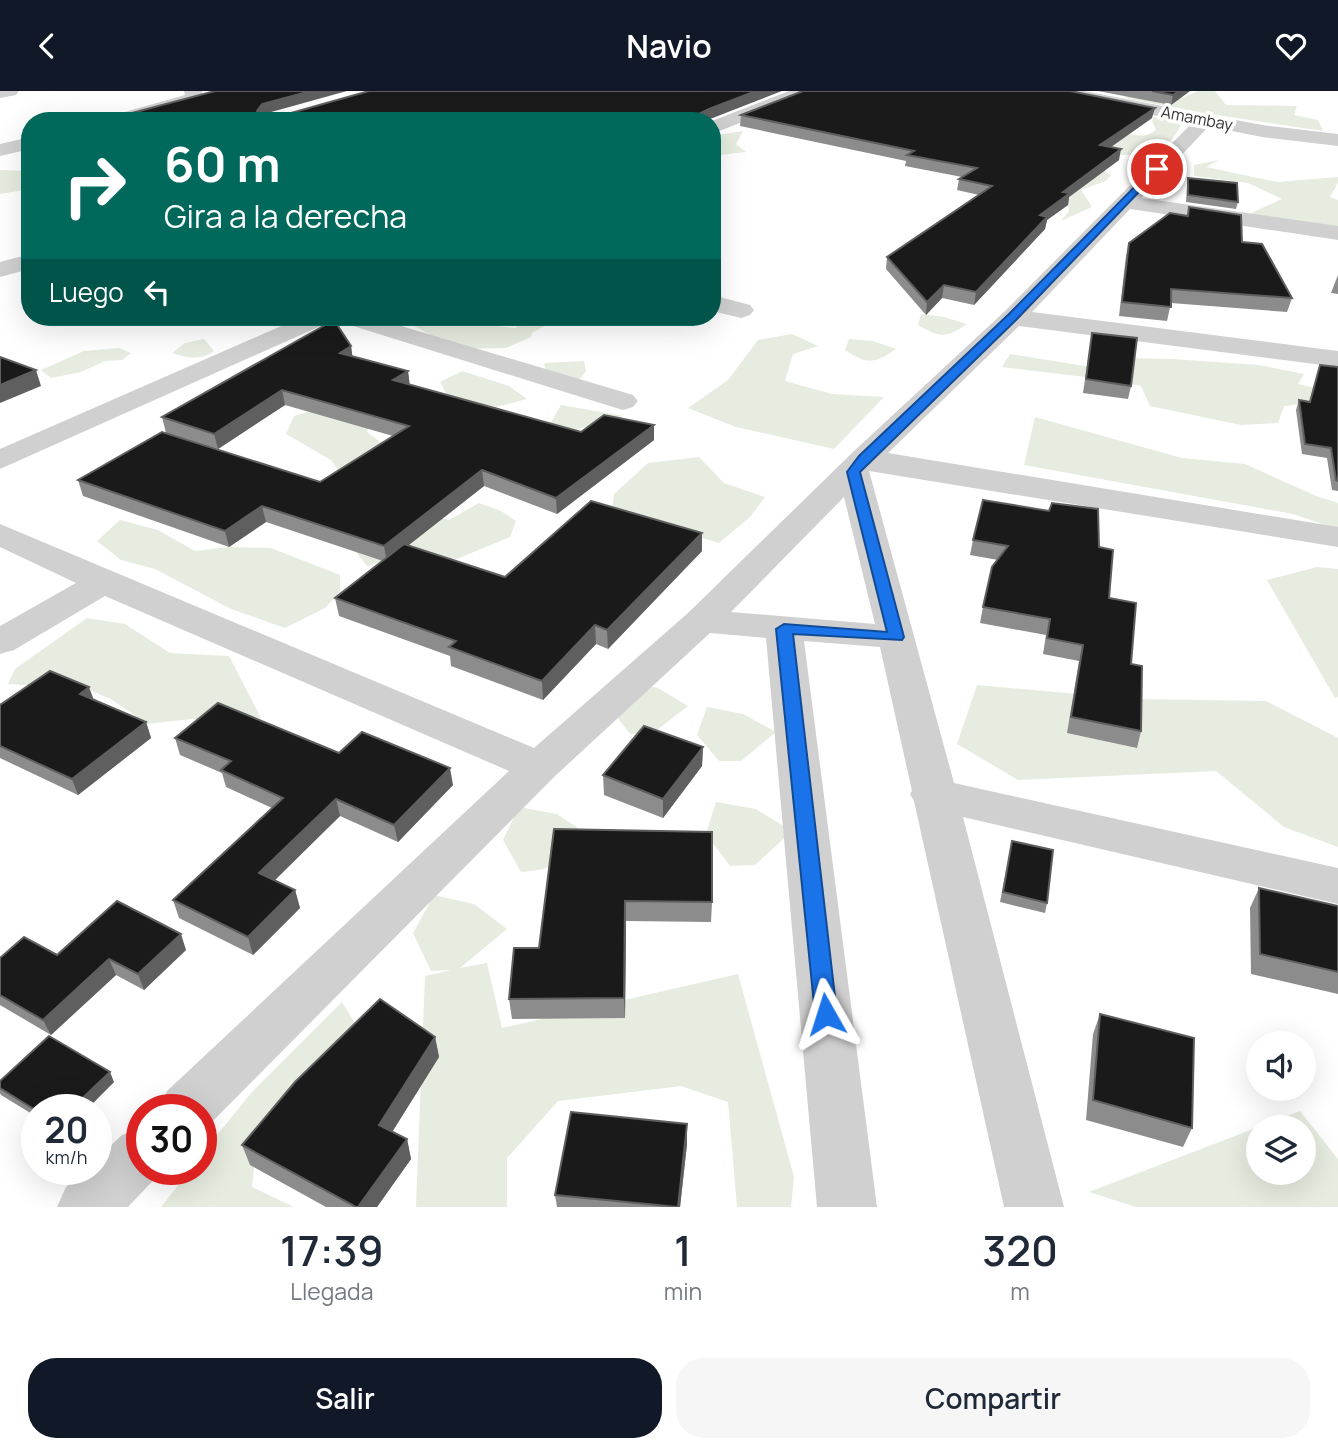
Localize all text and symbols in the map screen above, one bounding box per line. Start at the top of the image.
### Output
text: Navio [626,24,712,68]
icon: back [28,27,66,65]
icon: heart [1272,27,1310,65]
street label: Amambay [1159,100,1235,136]
text: 60 m [164,130,281,197]
pin [1127,139,1187,199]
icon: right [49,140,140,231]
icon: arrive [1138,150,1176,188]
text: Gira a la derecha [164,194,407,238]
icon: left [138,273,176,311]
text: Luego [49,274,124,310]
position arrow [789,977,863,1051]
map controls [1246,1031,1316,1185]
button: sound [1246,1031,1316,1101]
speed limit sign: 30 [126,1094,217,1185]
text: 20 [45,1106,88,1154]
button: layers [1246,1115,1316,1185]
text: km/h [46,1145,87,1169]
text: 17:39 [280,1221,384,1279]
text: 1 [674,1221,692,1279]
text: 320 [982,1221,1058,1279]
text: Llegada [290,1275,374,1307]
text: min [664,1275,702,1307]
text: m [1010,1275,1030,1307]
button: Salir [28,1358,662,1438]
button: Compartir [676,1358,1310,1438]

